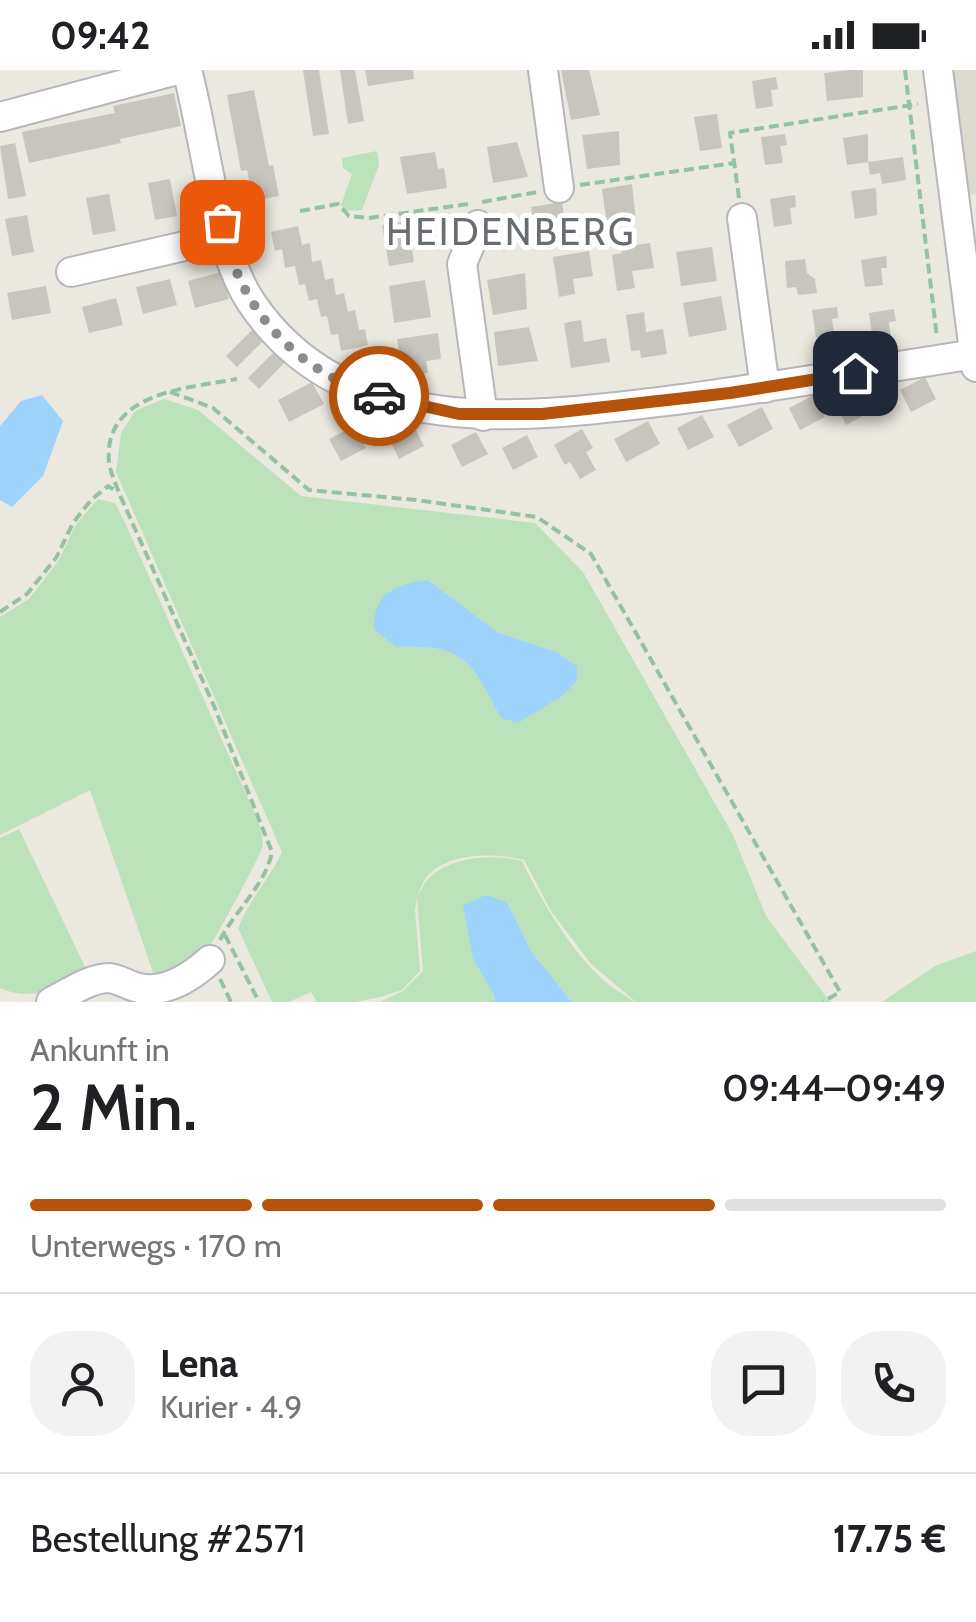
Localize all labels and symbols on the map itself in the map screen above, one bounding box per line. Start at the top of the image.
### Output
pin [180,180,265,265]
district label: HEIDENBERG [386,208,636,255]
pin [813,331,898,416]
courier [329,346,429,446]

